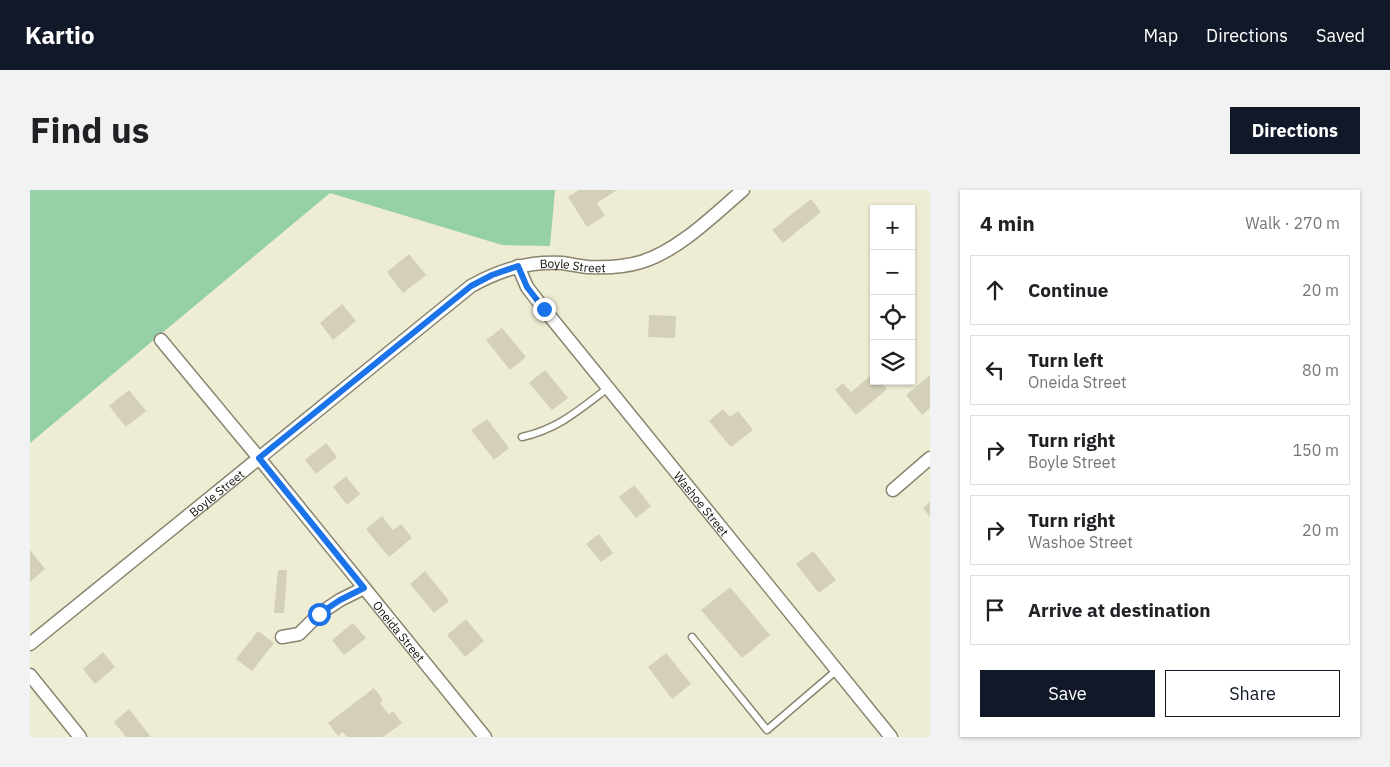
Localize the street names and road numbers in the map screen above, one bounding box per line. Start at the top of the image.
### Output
street label: Boyle Street [539,255,606,275]
street label: Boyle Street [186,466,247,519]
street label: Washoe Street [671,468,732,539]
street label: Oneida Street [370,597,428,665]

